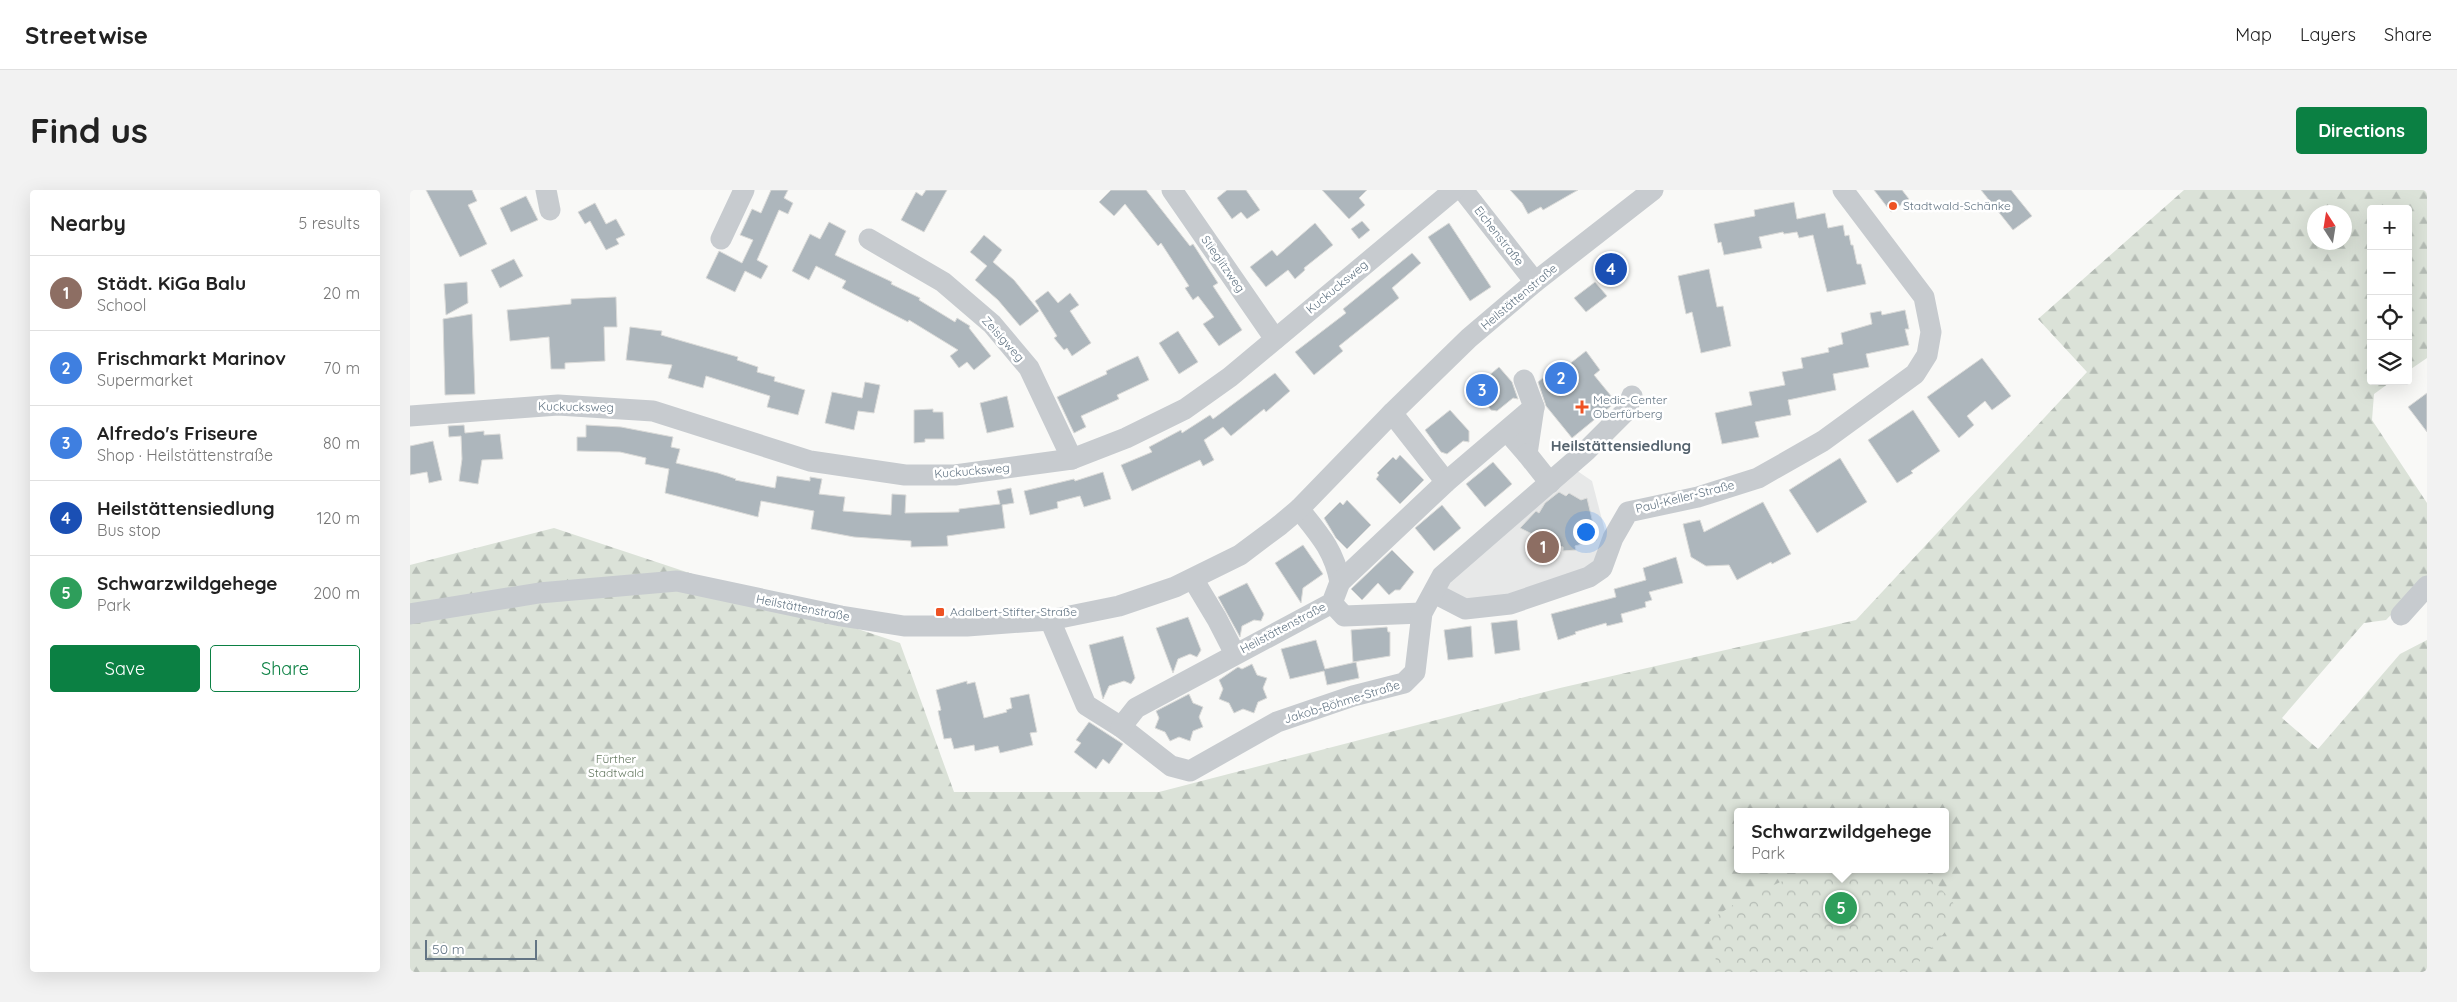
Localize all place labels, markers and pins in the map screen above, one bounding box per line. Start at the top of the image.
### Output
place label: Stadtwald-Schänke [1903,198,2011,213]
marker: Stadtwald-Schänke [1887,200,1899,212]
pin: 4 [1595,250,1627,288]
pin: 2 [1545,359,1577,397]
pin: 3 [1466,371,1498,409]
place label: Medic-Center Oberfürberg [1593,392,1668,421]
marker: Medic-Center Oberfürberg [1575,400,1589,414]
pin: 1 [1527,528,1559,566]
place label: Adalbert-Stifter-Straße [950,604,1077,619]
marker: Adalbert-Stifter-Straße [934,606,946,618]
pin: 5 [1825,889,1857,927]

